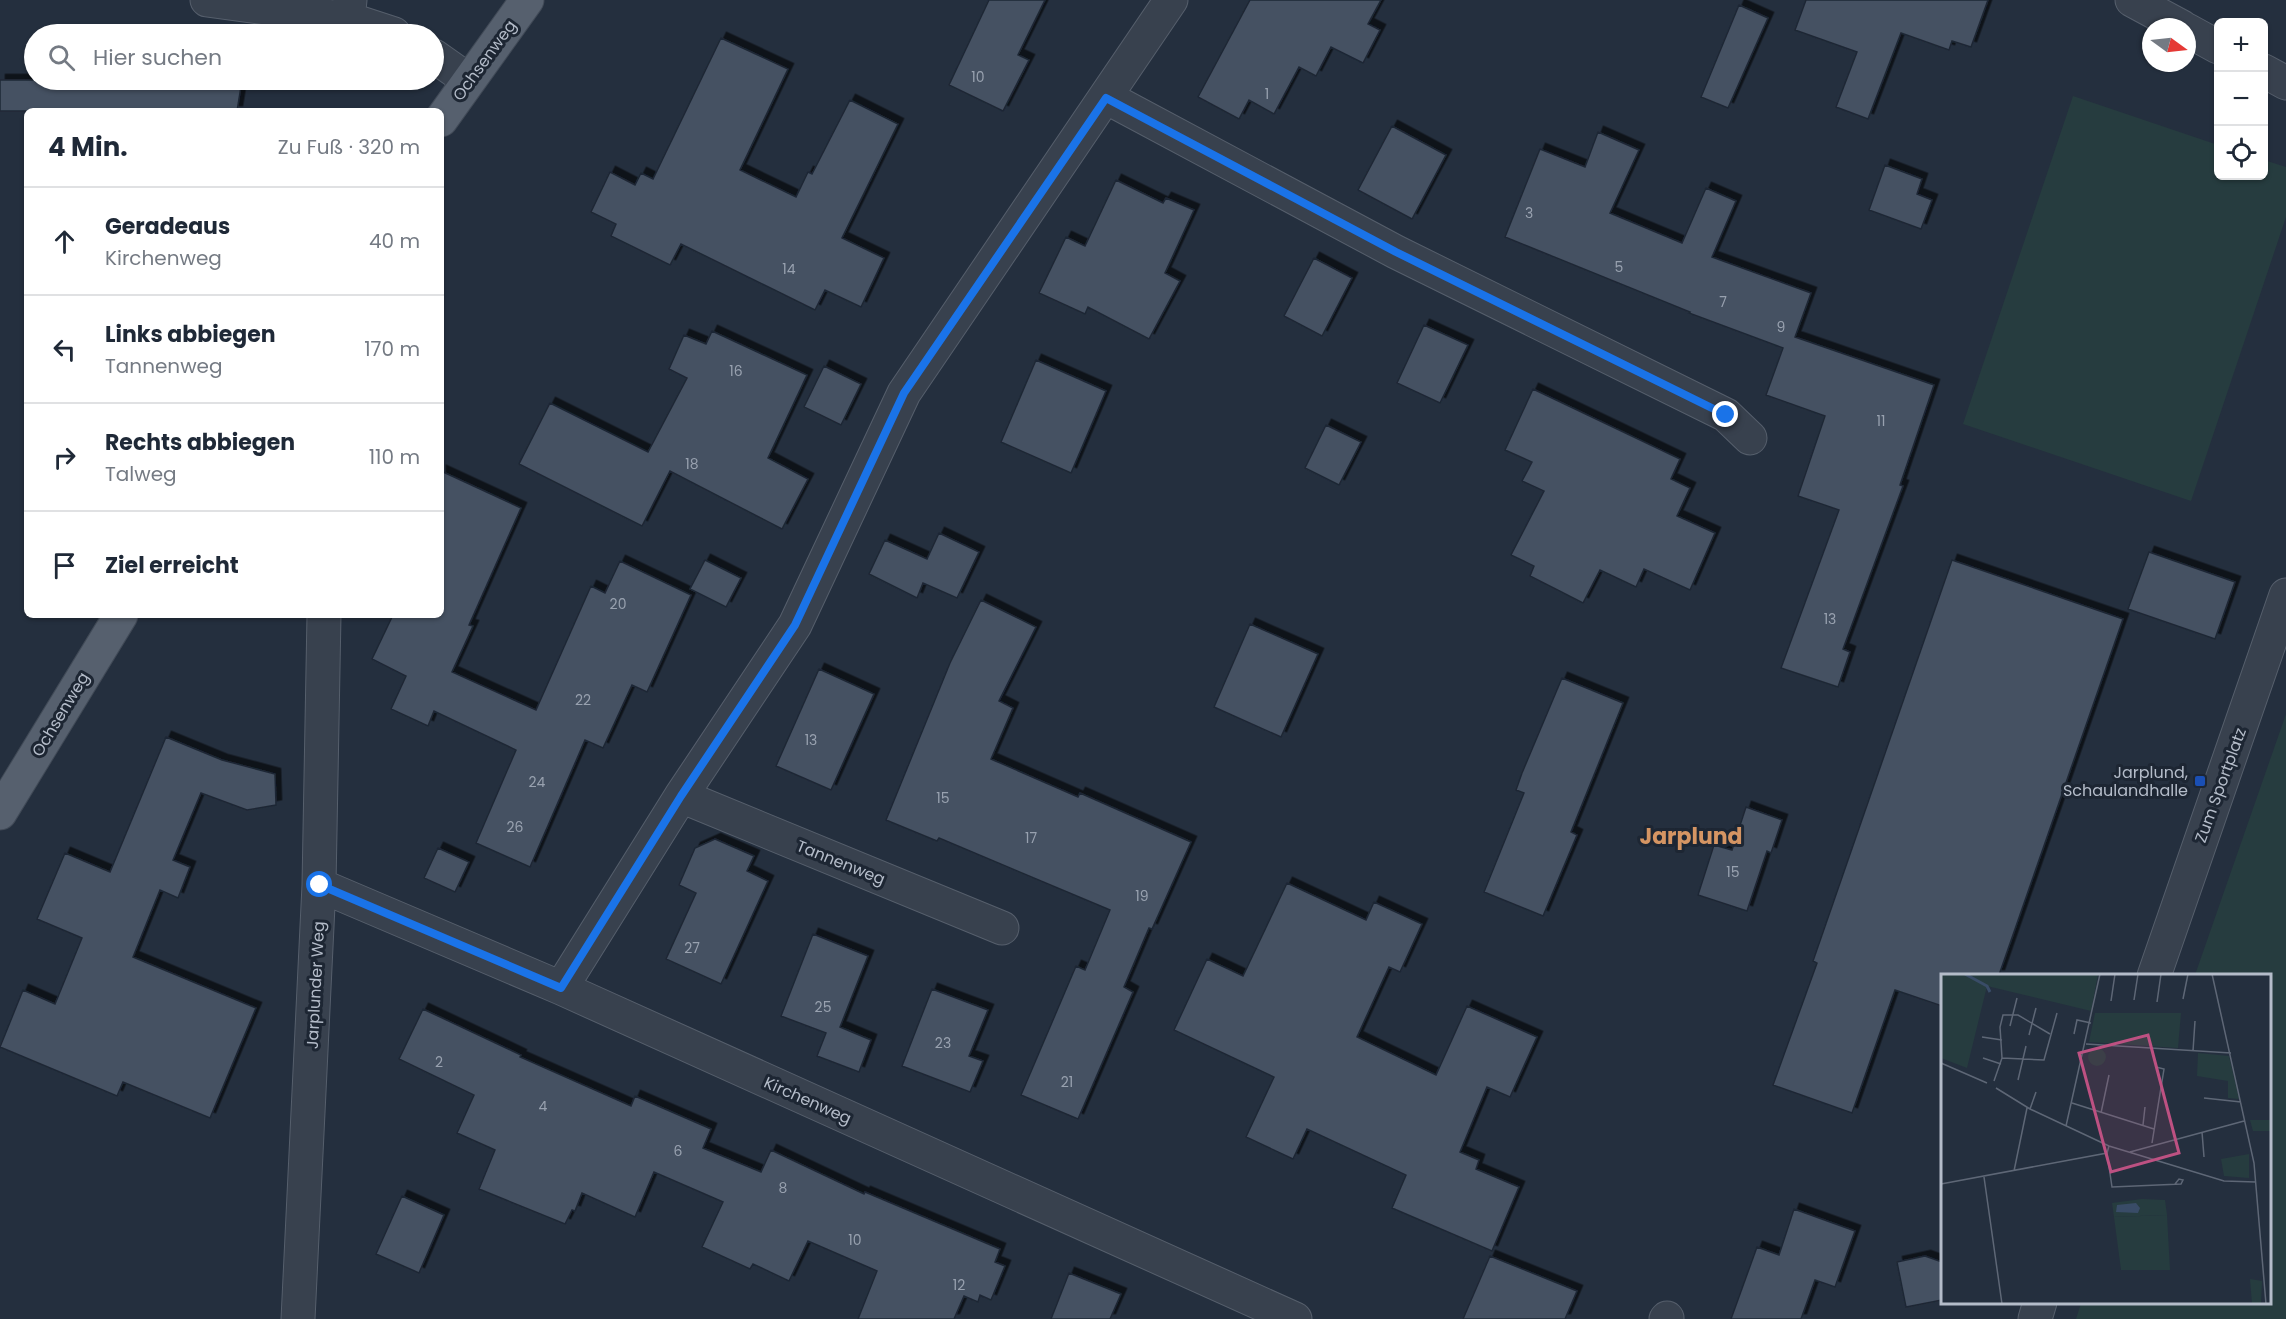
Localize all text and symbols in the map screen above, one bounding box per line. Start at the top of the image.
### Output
street label: Ochsenweg [447,15,522,105]
north arrow [2142,18,2196,72]
map controls [2214,18,2268,180]
button: + [2214,18,2268,72]
search box [24,24,444,90]
icon: search [45,41,78,74]
text: Hier suchen [93,42,222,73]
house number: 10 [971,67,985,87]
button: − [2214,72,2268,126]
house number: 1 [1265,84,1269,104]
button: locate [2214,126,2268,180]
text: 4 Min. [48,129,128,165]
text: Zu Fuß · 320 m [278,133,420,161]
house number: 3 [1525,203,1533,223]
text: Geradeaus [105,211,230,242]
icon: ahead [48,225,81,258]
text: 40 m [369,227,420,255]
text: Kirchenweg [105,244,222,272]
house number: 5 [1615,257,1623,277]
house number: 14 [782,259,796,279]
house number: 7 [1719,292,1727,312]
house number: 9 [1777,317,1785,337]
text: Links abbiegen [105,319,276,350]
icon: left [48,333,81,366]
text: 170 m [364,335,420,363]
text: Tannenweg [105,352,222,380]
house number: 16 [729,361,743,381]
route end [1712,401,1738,427]
house number: 11 [1877,411,1885,431]
text: Rechts abbiegen [105,427,295,458]
icon: right [48,441,81,474]
text: 110 m [369,443,420,471]
house number: 18 [685,454,699,474]
text: Talweg [105,460,177,488]
icon: arrive [48,549,81,582]
text: Ziel erreicht [105,550,239,581]
house number: 20 [610,594,626,614]
house number: 13 [1824,609,1836,629]
street label: Ochsenweg [26,668,95,761]
house number: 22 [575,690,591,710]
street label: Zum Sportplatz [2189,725,2252,846]
house number: 13 [805,730,817,750]
place label: Jarplund, Schaulandhalle [2063,761,2188,802]
house number: 24 [529,772,546,792]
marker: Jarplund, Schaulandhalle [2193,774,2207,788]
house number: 15 [936,788,950,808]
house number: 26 [507,817,524,837]
district label: Jarplund [1639,821,1743,852]
house number: 17 [1025,828,1037,848]
street label: Tannenweg [793,834,889,891]
house number: 15 [1726,862,1740,882]
route start [306,871,332,897]
house number: 19 [1135,886,1149,906]
street label: Jarplunder Weg [301,921,330,1049]
house number: 27 [684,938,700,958]
inset map [1941,974,2271,1304]
house number: 25 [815,997,831,1017]
house number: 23 [935,1033,951,1053]
house number: 2 [435,1052,443,1072]
street label: Kirchenweg [760,1071,855,1130]
house number: 21 [1061,1072,1073,1092]
house number: 4 [539,1096,548,1116]
house number: 6 [674,1141,683,1161]
house number: 8 [779,1178,788,1198]
house number: 10 [848,1230,862,1250]
house number: 12 [953,1275,965,1295]

